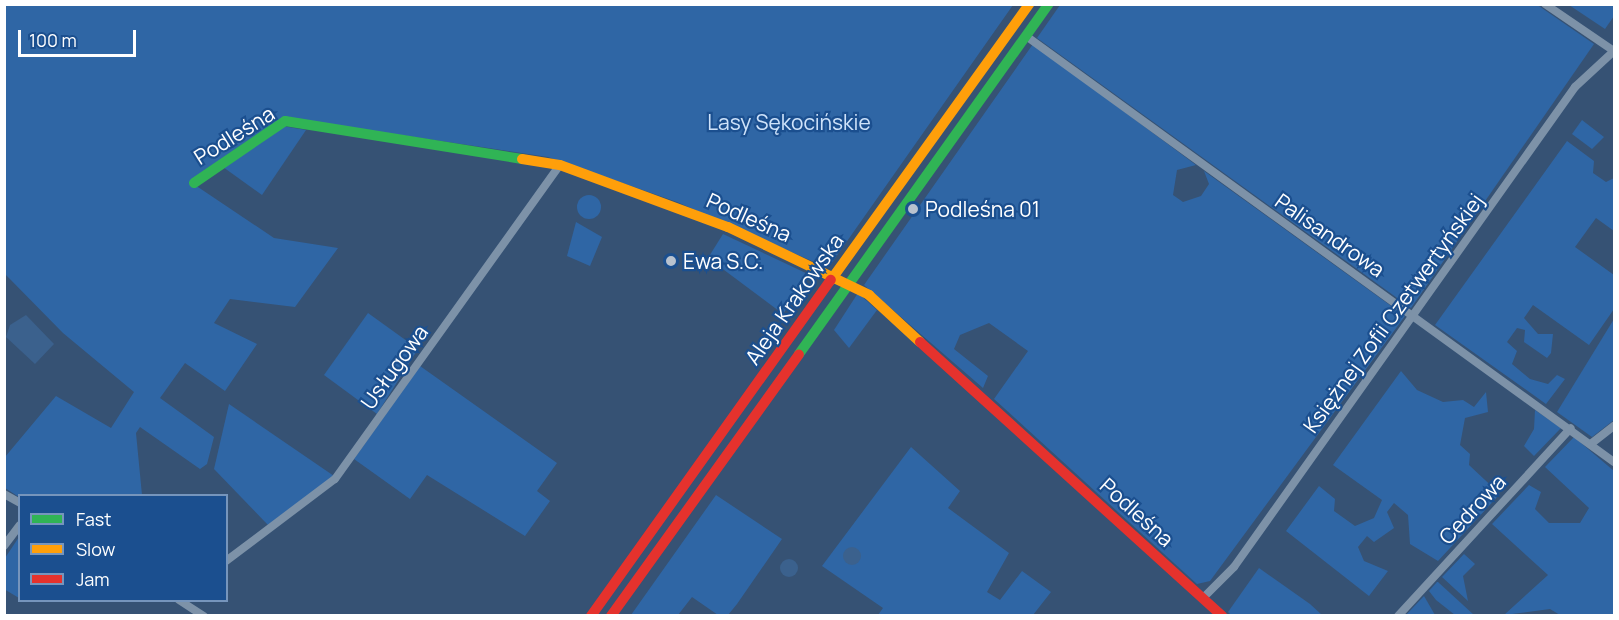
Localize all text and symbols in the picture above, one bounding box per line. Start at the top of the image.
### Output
scale bar [21,18,140,56]
text: 100 m [29,28,77,52]
street label: Podleśna [189,101,279,169]
park label: Lasy Sękocińskie [707,109,871,135]
street label: Podleśna [703,187,795,247]
street label: Palisandrowa [1270,188,1390,282]
street label: Księżnej Zofii Czetwertyńskiej [1298,188,1488,438]
place label: Podleśna 01 [925,196,1040,222]
marker: Podleśna 01 [906,202,920,216]
street label: Aleja Krakowska [740,229,848,369]
place label: Ewa S.C. [683,248,763,274]
marker: Ewa S.C. [664,254,678,268]
street label: Usługowa [355,320,433,414]
street label: Cedrowa [1433,469,1511,549]
street label: Podleśna [1095,473,1179,551]
legend [18,494,228,602]
text: Fast [76,507,111,531]
text: Slow [76,537,115,561]
text: Jam [76,567,110,591]

